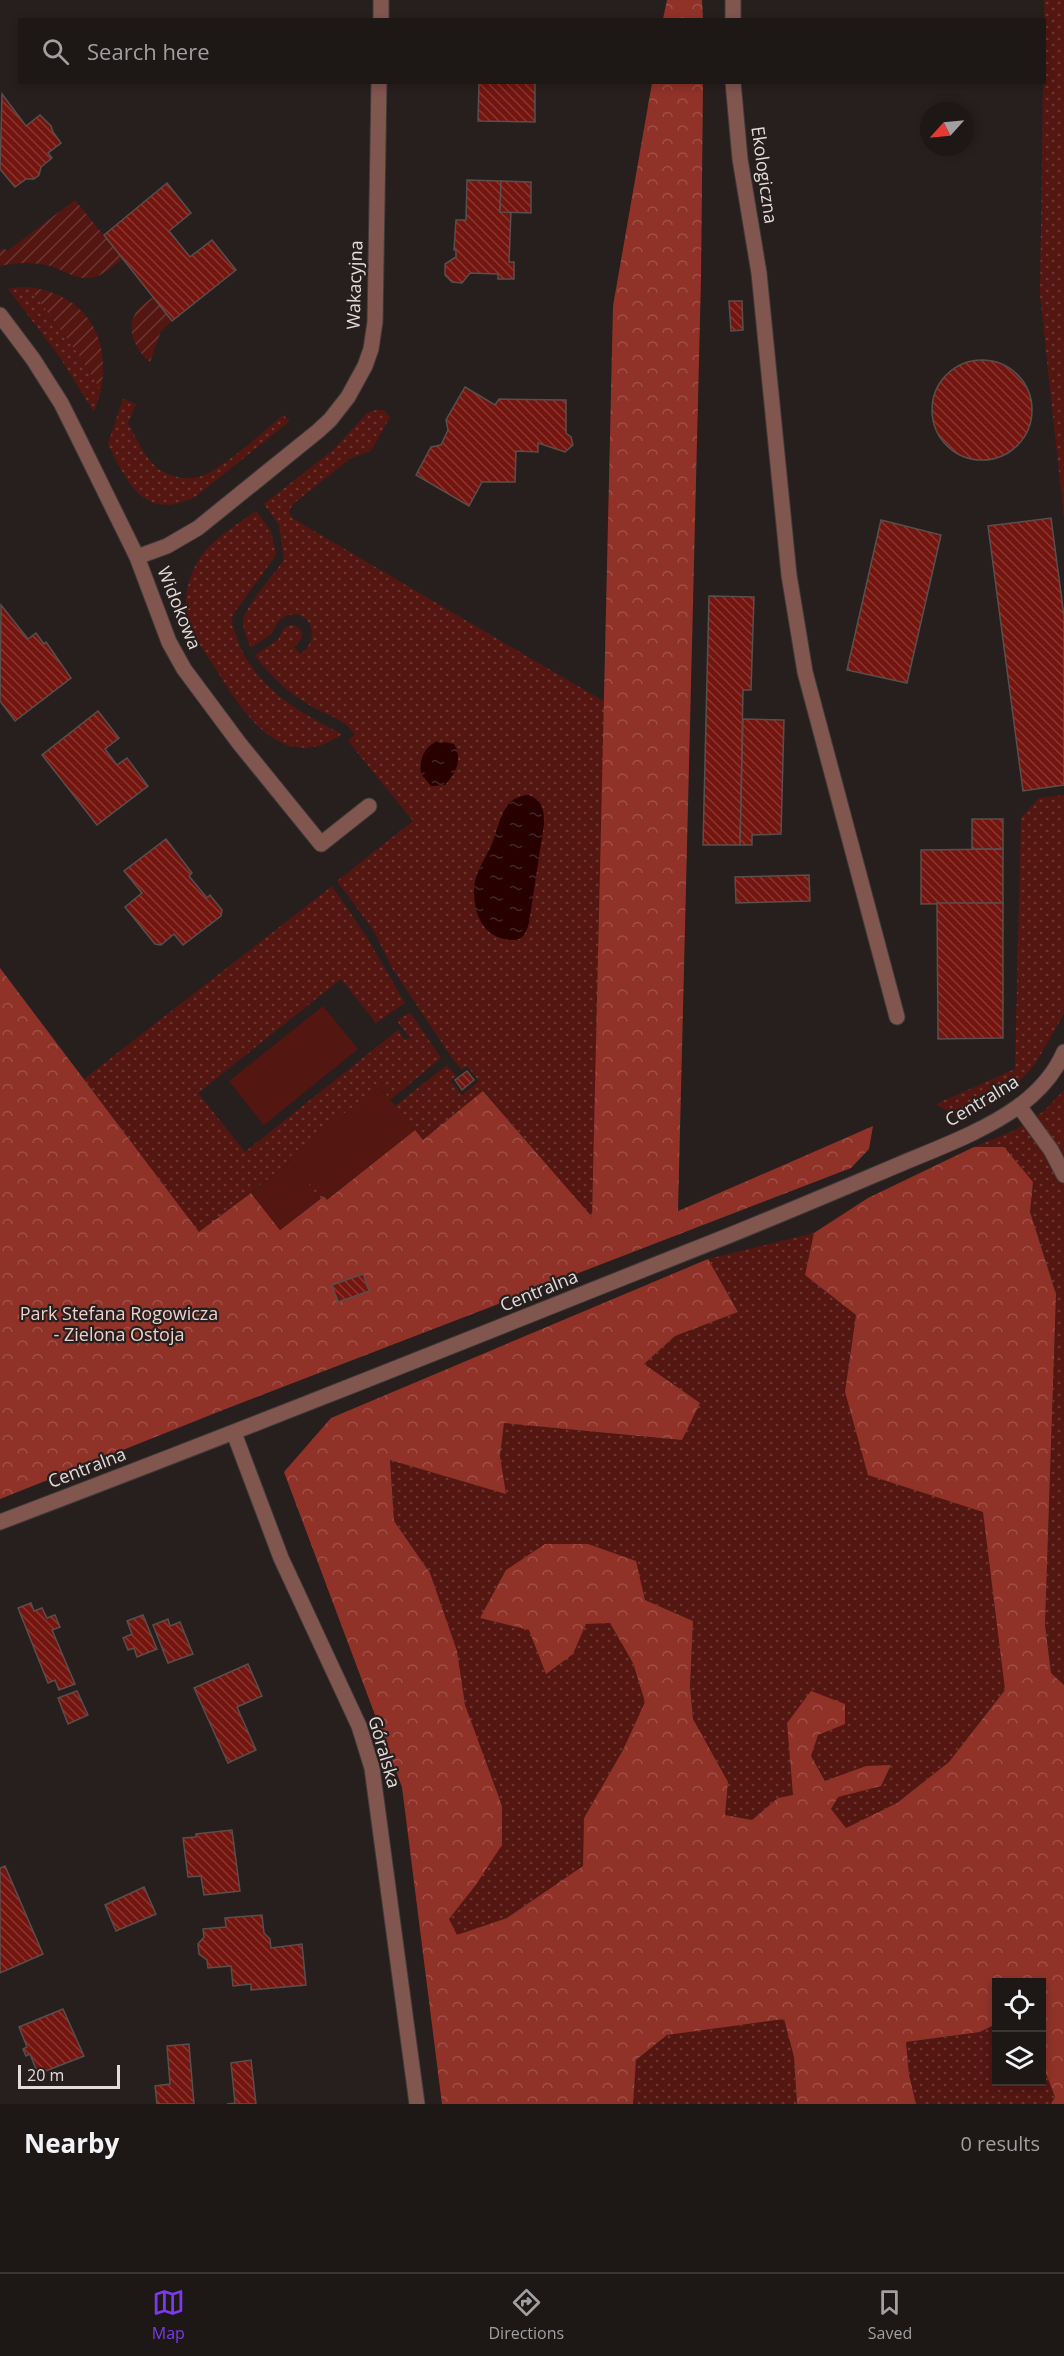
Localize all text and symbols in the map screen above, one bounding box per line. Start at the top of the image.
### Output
search box [18,18,1046,84]
icon: search [39,35,72,68]
text: Search here [87,36,210,66]
north arrow [920,102,974,156]
street label: Ekologiczna [746,125,784,225]
street label: Wakacyjna [340,240,368,330]
street label: Widokowa [152,563,207,653]
street label: Centralna [940,1069,1023,1132]
street label: Centralna [496,1264,581,1317]
park label: Park Stefana Rogowicza - Zielona Ostoja [20,1301,218,1346]
street label: Centralna [44,1441,129,1493]
street label: Góralska [363,1713,407,1791]
map controls [992,1978,1046,2086]
button: locate [992,1978,1046,2032]
button: layers [992,2032,1046,2086]
scale bar [18,2062,120,2090]
text: 20 m [27,2064,64,2086]
text: Nearby [24,2125,119,2161]
text: 0 results [960,2130,1040,2157]
tab: Map [152,2286,185,2344]
tab: Directions [488,2286,564,2344]
tab: Saved [868,2286,912,2344]

